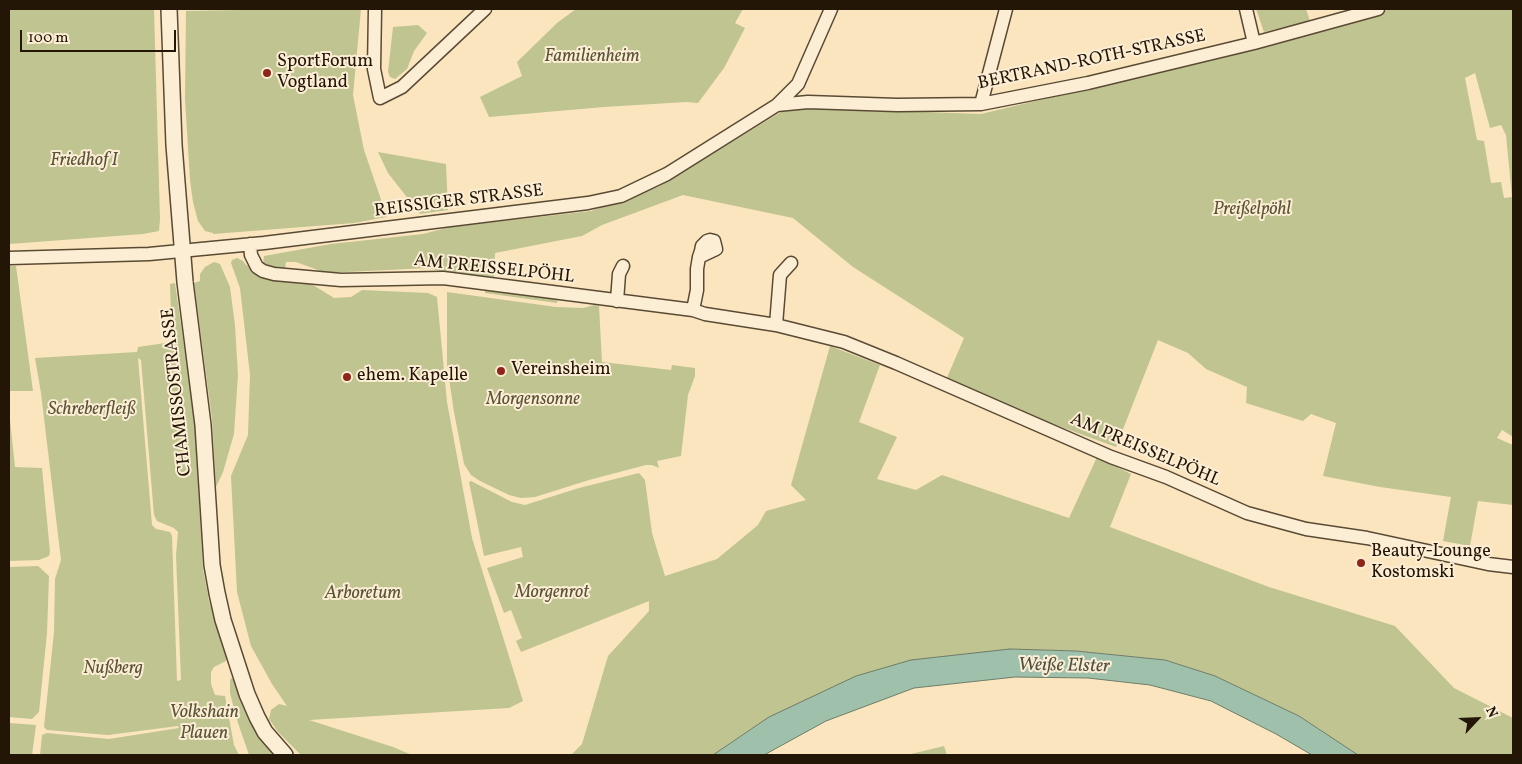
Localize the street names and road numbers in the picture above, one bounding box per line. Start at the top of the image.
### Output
street label: BERTRAND-ROTH-STRASSE [976,26,1208,96]
street label: REISSIGER STRASSE [373,181,545,223]
street label: AM PREISSELPÖHL [413,251,575,289]
street label: CHAMISSOSTRASSE [158,307,198,477]
street label: AM PREISSELPÖHL [1067,410,1223,492]

